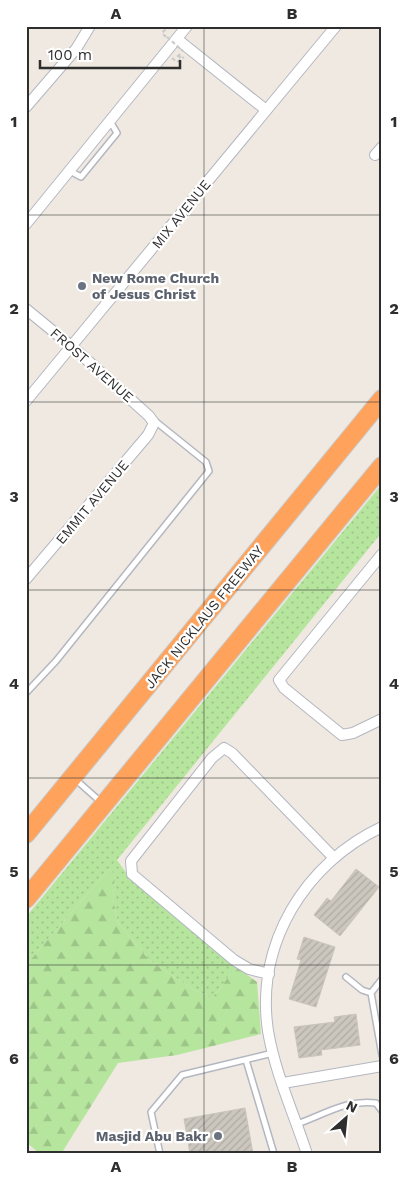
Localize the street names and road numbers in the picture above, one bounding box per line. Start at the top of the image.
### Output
street label: MIX AVENUE [148,176,214,252]
street label: FROST AVENUE [47,325,137,405]
street label: EMMIT AVENUE [52,457,132,547]
street label: JACK NICKLAUS FREEWAY [141,542,267,692]

